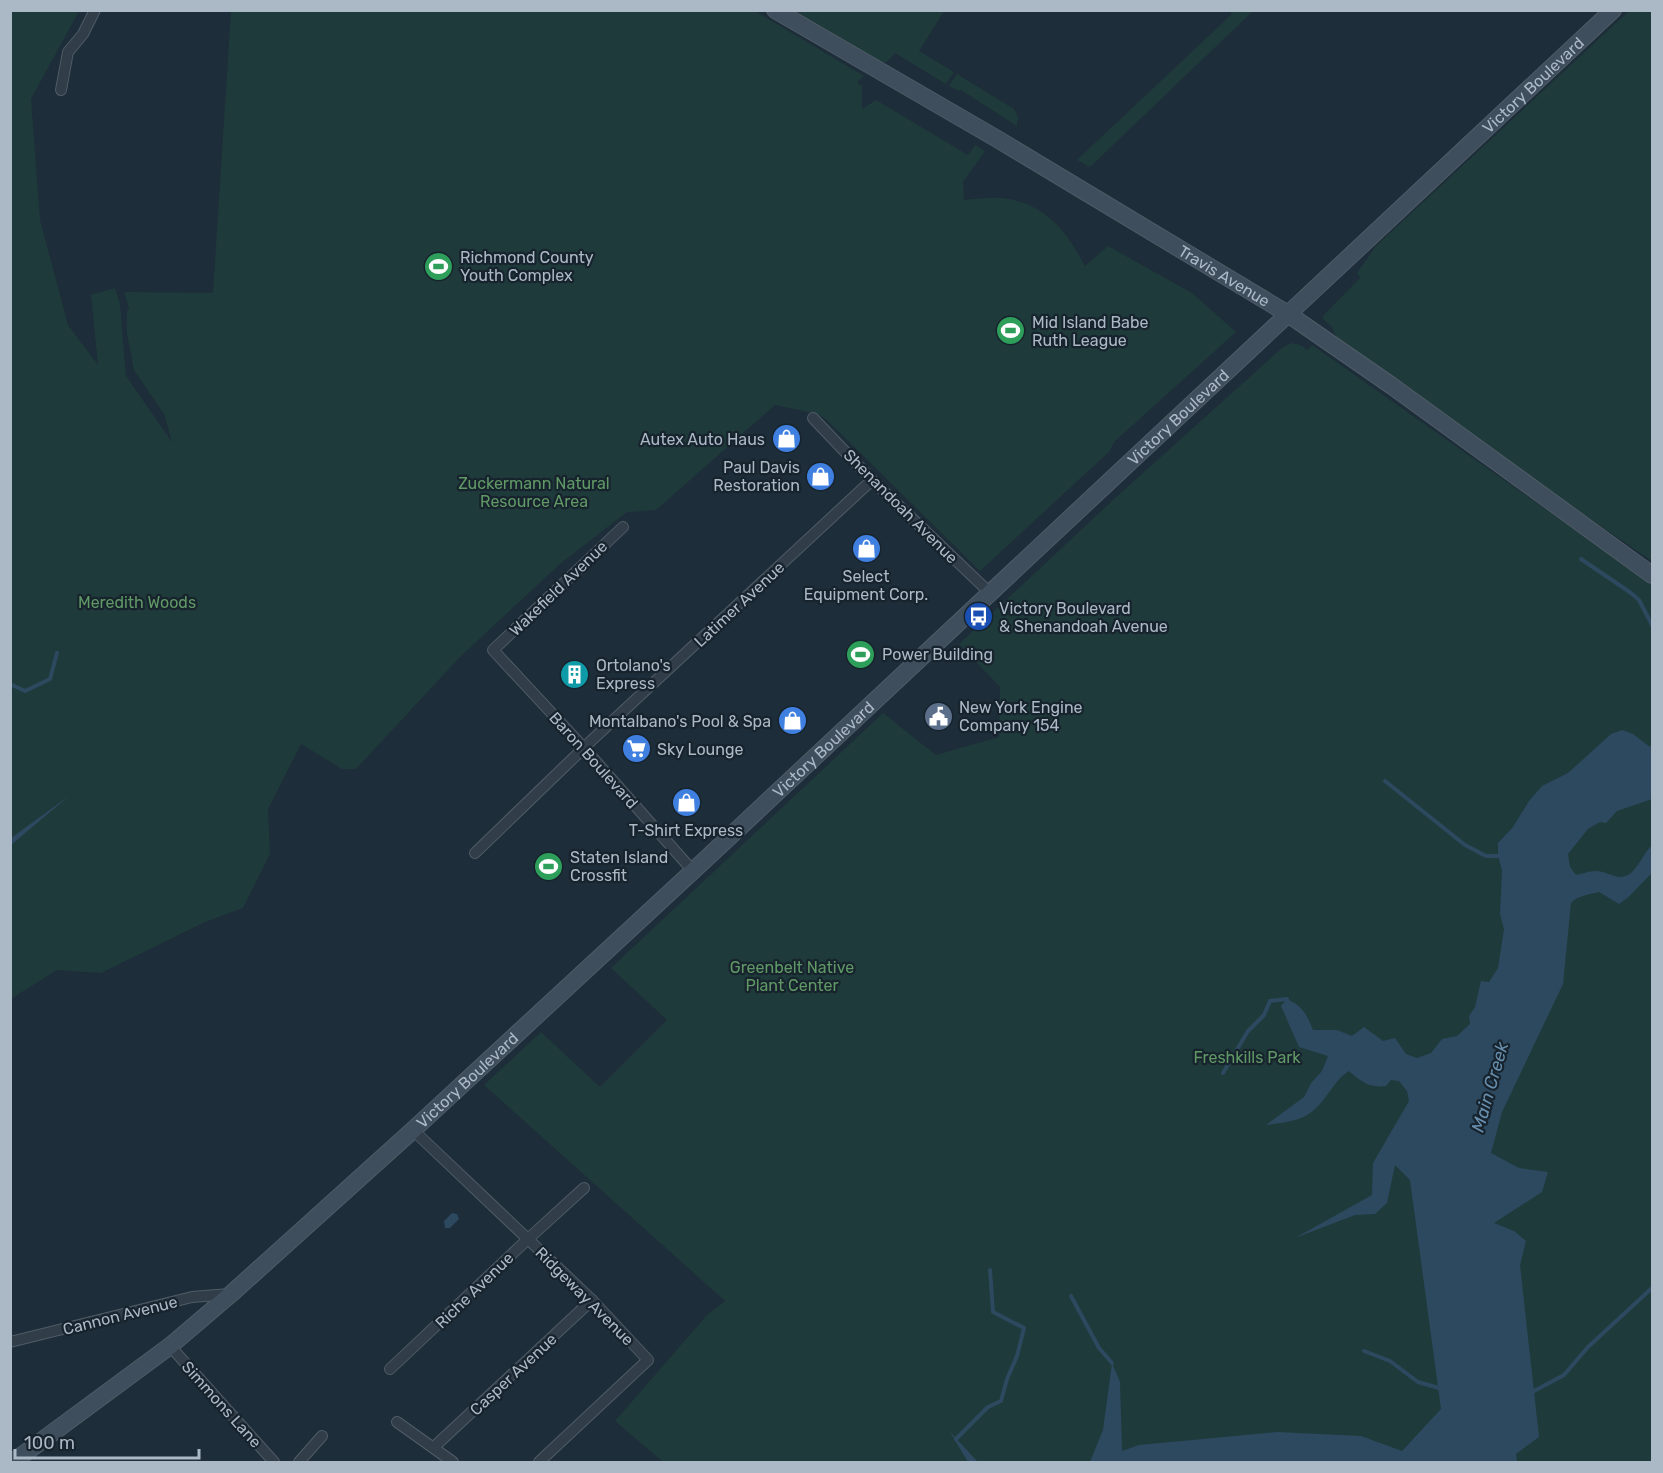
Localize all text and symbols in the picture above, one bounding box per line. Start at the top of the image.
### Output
street label: Victory Boulevard [1478,33,1588,137]
street label: Travis Avenue [1175,241,1273,311]
place label: Richmond County Youth Complex [460,248,594,285]
sports icon: Richmond County Youth Complex [423,250,455,282]
place label: Mid Island Babe Ruth League [1032,313,1148,350]
sports icon: Mid Island Babe Ruth League [995,315,1027,347]
street label: Victory Boulevard [1124,365,1233,470]
shop icon: Autex Auto Haus [770,423,802,455]
place label: Autex Auto Haus [640,430,765,449]
street label: Shenandoah Avenue [840,445,962,567]
place label: Paul Davis Restoration [713,458,800,495]
shop icon: Paul Davis Restoration [805,460,837,492]
park label: Zuckermann Natural Resource Area [458,474,610,511]
shop icon: Select Equipment Corp. [850,532,882,564]
street label: Wakefield Avenue [505,537,611,640]
street label: Latimer Avenue [690,558,788,651]
place label: Select Equipment Corp. [804,567,928,604]
park label: Meredith Woods [78,593,196,612]
place label: Victory Boulevard & Shenandoah Avenue [999,599,1168,636]
bus stop icon: Victory Boulevard & Shenandoah Avenue [962,601,994,633]
sports icon: Power Building [845,638,877,670]
place label: Power Building [882,645,993,664]
place label: Ortolano's Express [596,656,671,693]
building icon: Ortolano's Express [559,658,591,690]
street label: Victory Boulevard [769,698,878,802]
place label: New York Engine Company 154 [959,698,1083,735]
public building icon: New York Engine Company 154 [922,700,954,732]
shop icon: Montalbano's Pool & Spa [776,705,808,737]
street label: Baron Boulevard [545,708,642,812]
place label: Montalbano's Pool & Spa [589,712,771,731]
supermarket icon: Sky Lounge [620,733,652,765]
place label: Sky Lounge [657,740,743,759]
shop icon: T-Shirt Express [670,786,702,818]
place label: T-Shirt Express [629,821,743,840]
place label: Staten Island Crossfit [570,848,668,885]
sports icon: Staten Island Crossfit [533,850,565,882]
park label: Greenbelt Native Plant Center [730,958,854,995]
street label: Victory Boulevard [413,1029,522,1132]
water label: Main Creek [1467,1039,1514,1135]
park label: Freshkills Park [1193,1048,1301,1067]
street label: Ridgeway Avenue [531,1243,638,1350]
street label: Riche Avenue [431,1248,517,1332]
street label: Cannon Avenue [61,1292,179,1339]
street label: Casper Avenue [466,1329,561,1419]
street label: Simmons Lane [178,1357,265,1451]
scale bar [15,1422,200,1460]
text: 100 m [24,1432,75,1454]

